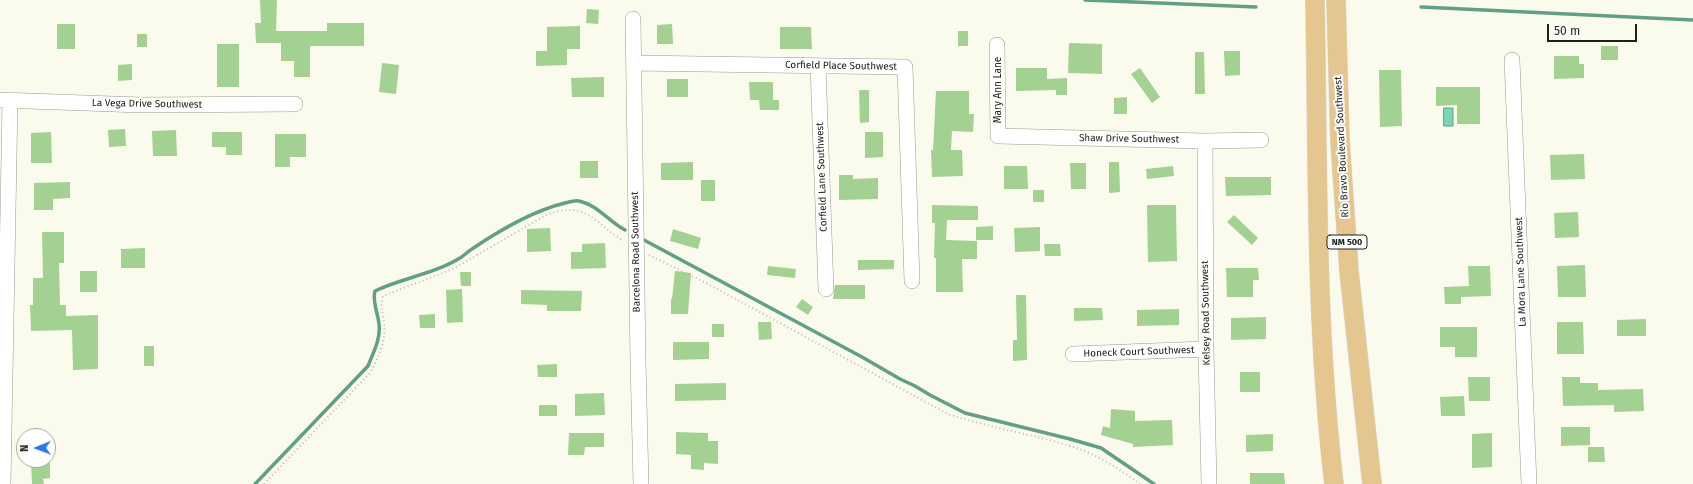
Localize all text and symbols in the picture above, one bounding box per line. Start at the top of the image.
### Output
scale bar [1549,16,1639,42]
text: 50 m [1554,24,1580,38]
street label: Mary Ann Lane [992,57,1004,123]
street label: Corfield Place Southwest [785,59,897,73]
street label: Rio Bravo Boulevard Southwest [1332,76,1352,218]
street label: La Vega Drive Southwest [92,97,202,111]
street label: Corfield Lane Southwest [814,122,830,232]
street label: Shaw Drive Southwest [1079,132,1179,146]
street label: Barcelona Road Southwest [629,191,643,313]
street label: La Mora Lane Southwest [1513,217,1529,327]
road number: NM 500 [1327,235,1367,249]
street label: Kelsey Road Southwest [1199,260,1213,366]
street label: Honeck Court Southwest [1083,344,1195,360]
north arrow [16,428,56,468]
text: N [18,444,31,452]

